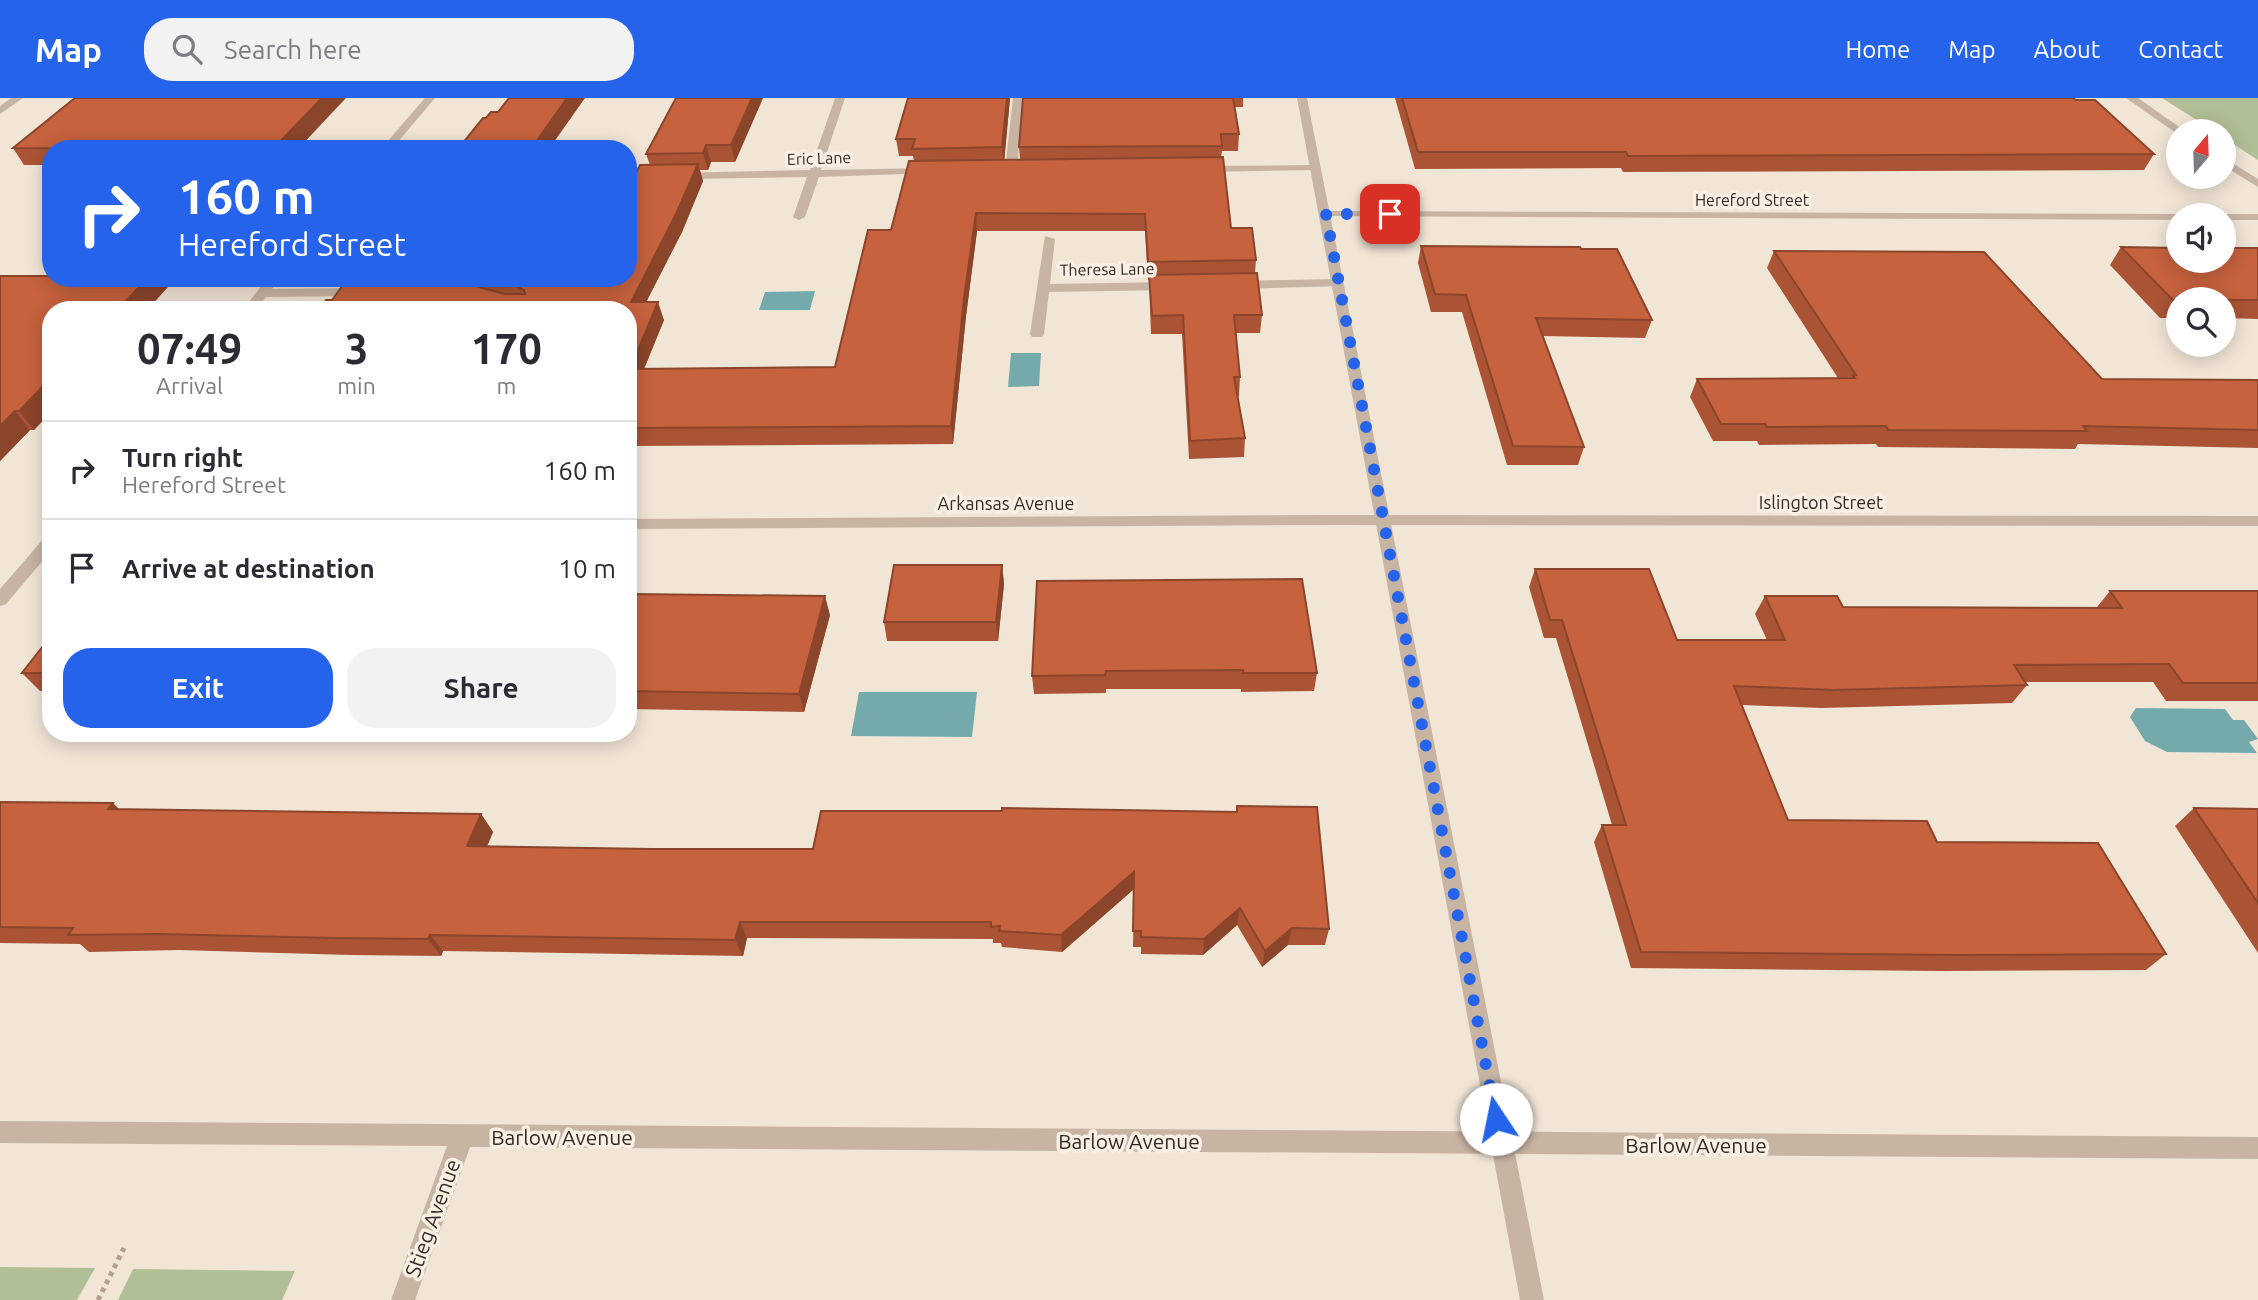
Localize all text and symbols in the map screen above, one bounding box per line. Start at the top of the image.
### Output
search box [144,18,634,81]
icon: search [168,30,206,68]
text: Map [35,31,102,68]
text: Search here [224,35,362,64]
text: Home [1845,36,1910,63]
text: Map [1948,36,1995,63]
text: About [2033,36,2100,63]
text: Contact [2138,36,2223,63]
north arrow [2166,119,2236,189]
map controls [2166,119,2236,357]
street label: Eric Lane [787,148,851,168]
icon: right [63,168,154,259]
text: 160 m [178,168,315,223]
pin [1360,184,1420,244]
street label: Hereford Street [1695,191,1810,209]
icon: arrive [1371,195,1409,233]
button: sound [2166,203,2236,273]
text: Hereford Street [178,226,406,262]
street label: Theresa Lane [1059,259,1155,279]
button: search [2166,287,2236,357]
text: 07:49 [137,325,242,372]
text: 3 [345,325,368,372]
text: 170 [471,325,542,372]
text: Arrival [156,373,223,398]
text: min [337,373,376,398]
text: m [496,373,516,398]
text: Turn right [122,443,243,472]
icon: right [63,451,101,489]
text: 160 m [544,456,616,485]
text: Hereford Street [122,472,286,497]
street label: Islington Street [1759,492,1883,512]
street label: Arkansas Avenue [938,493,1074,513]
icon: arrive [63,549,101,587]
text: Arrive at destination [122,554,375,583]
text: 10 m [558,554,616,583]
button: Exit [63,648,333,728]
button: Share [347,648,616,728]
position arrow [1459,1082,1533,1156]
street label: Barlow Avenue [491,1125,633,1149]
street label: Barlow Avenue [1058,1129,1200,1153]
street label: Barlow Avenue [1625,1133,1767,1157]
street label: Stieg Avenue [400,1156,464,1280]

